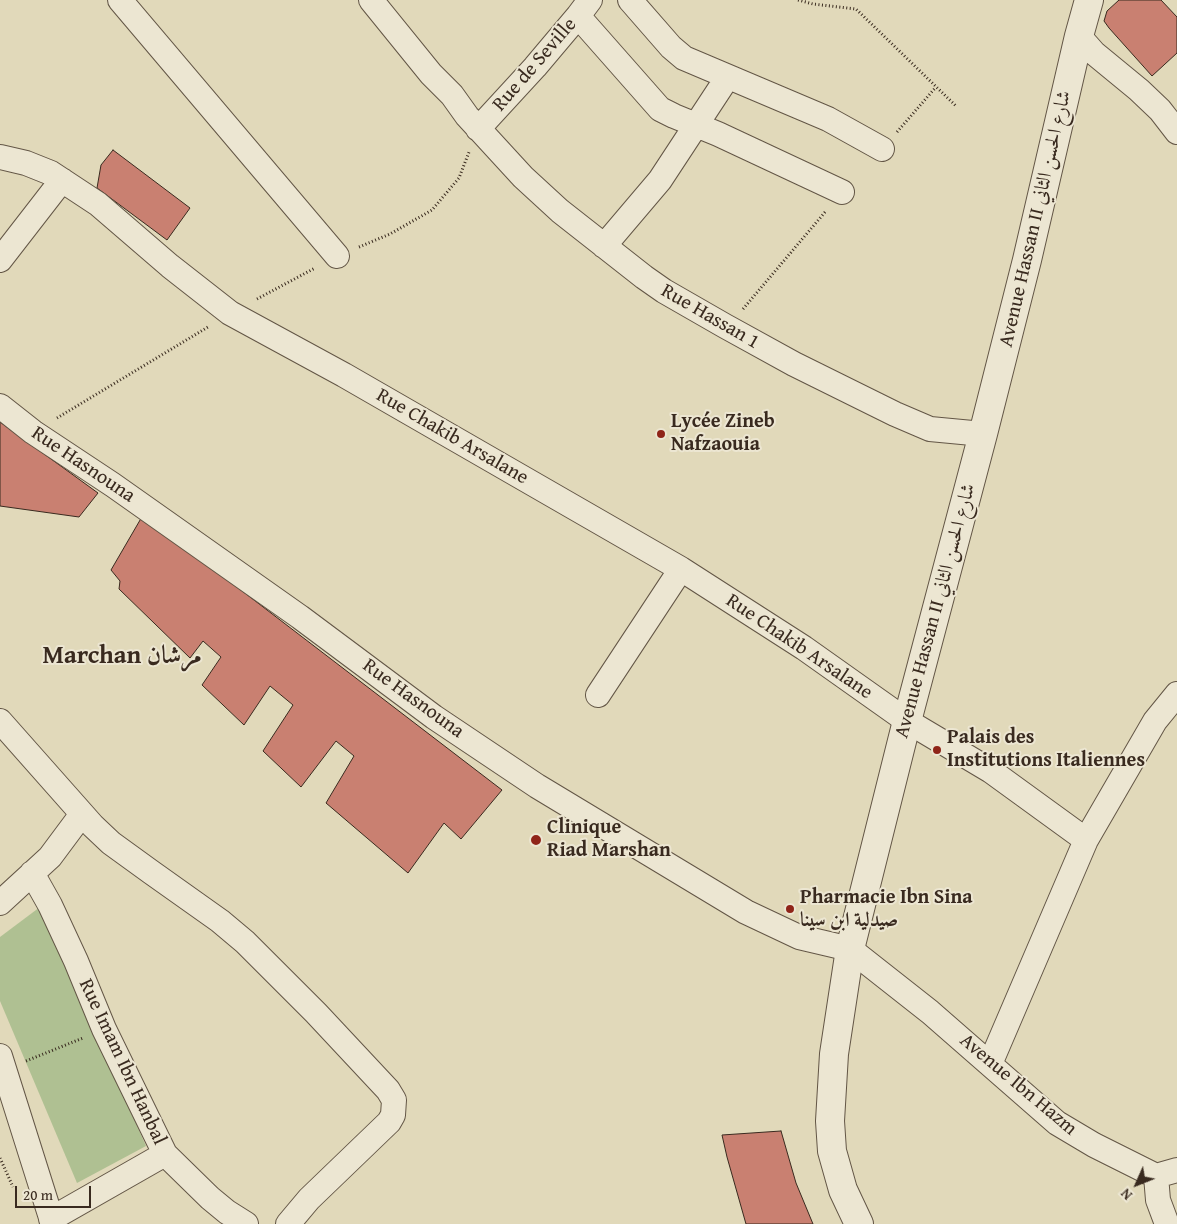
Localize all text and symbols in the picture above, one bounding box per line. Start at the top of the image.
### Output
street label: Rue de Seville [488,13,582,117]
street label: Avenue Hassan II شارع الحسن الثاني [995,88,1077,350]
street label: Rue Hassan 1 [657,279,763,355]
street label: Rue Chakib Arsalane [372,384,532,490]
place label: Lycée Zineb Nafzaouia [671,410,775,457]
street label: Rue Hasnouna [27,422,139,508]
marker: Lycée Zineb Nafzaouia [655,428,667,440]
street label: Avenue Hassan II شارع الحسن الثاني [890,481,982,741]
street label: Rue Chakib Arsalane [721,589,877,705]
district label: Marchan مرشان [42,642,202,672]
street label: Rue Hasnouna [358,654,468,744]
place label: Palais des Institutions Italiennes [947,726,1145,773]
marker: Palais des Institutions Italiennes [931,744,943,756]
place label: Clinique Riad Marshan [547,816,671,863]
marker: Clinique Riad Marshan [529,833,543,847]
place label: Pharmacie Ibn Sina صيدلية ابن سينا [800,886,973,933]
marker: Pharmacie Ibn Sina صيدلية ابن سينا [784,903,796,915]
street label: Rue Imam Ibn Hanbal [73,975,171,1149]
street label: Avenue Ibn Hazm [954,1029,1082,1141]
north arrow [1112,1159,1162,1209]
scale bar [18,1176,94,1208]
text: 20 m [23,1184,53,1205]
text: N [1116,1184,1137,1205]

